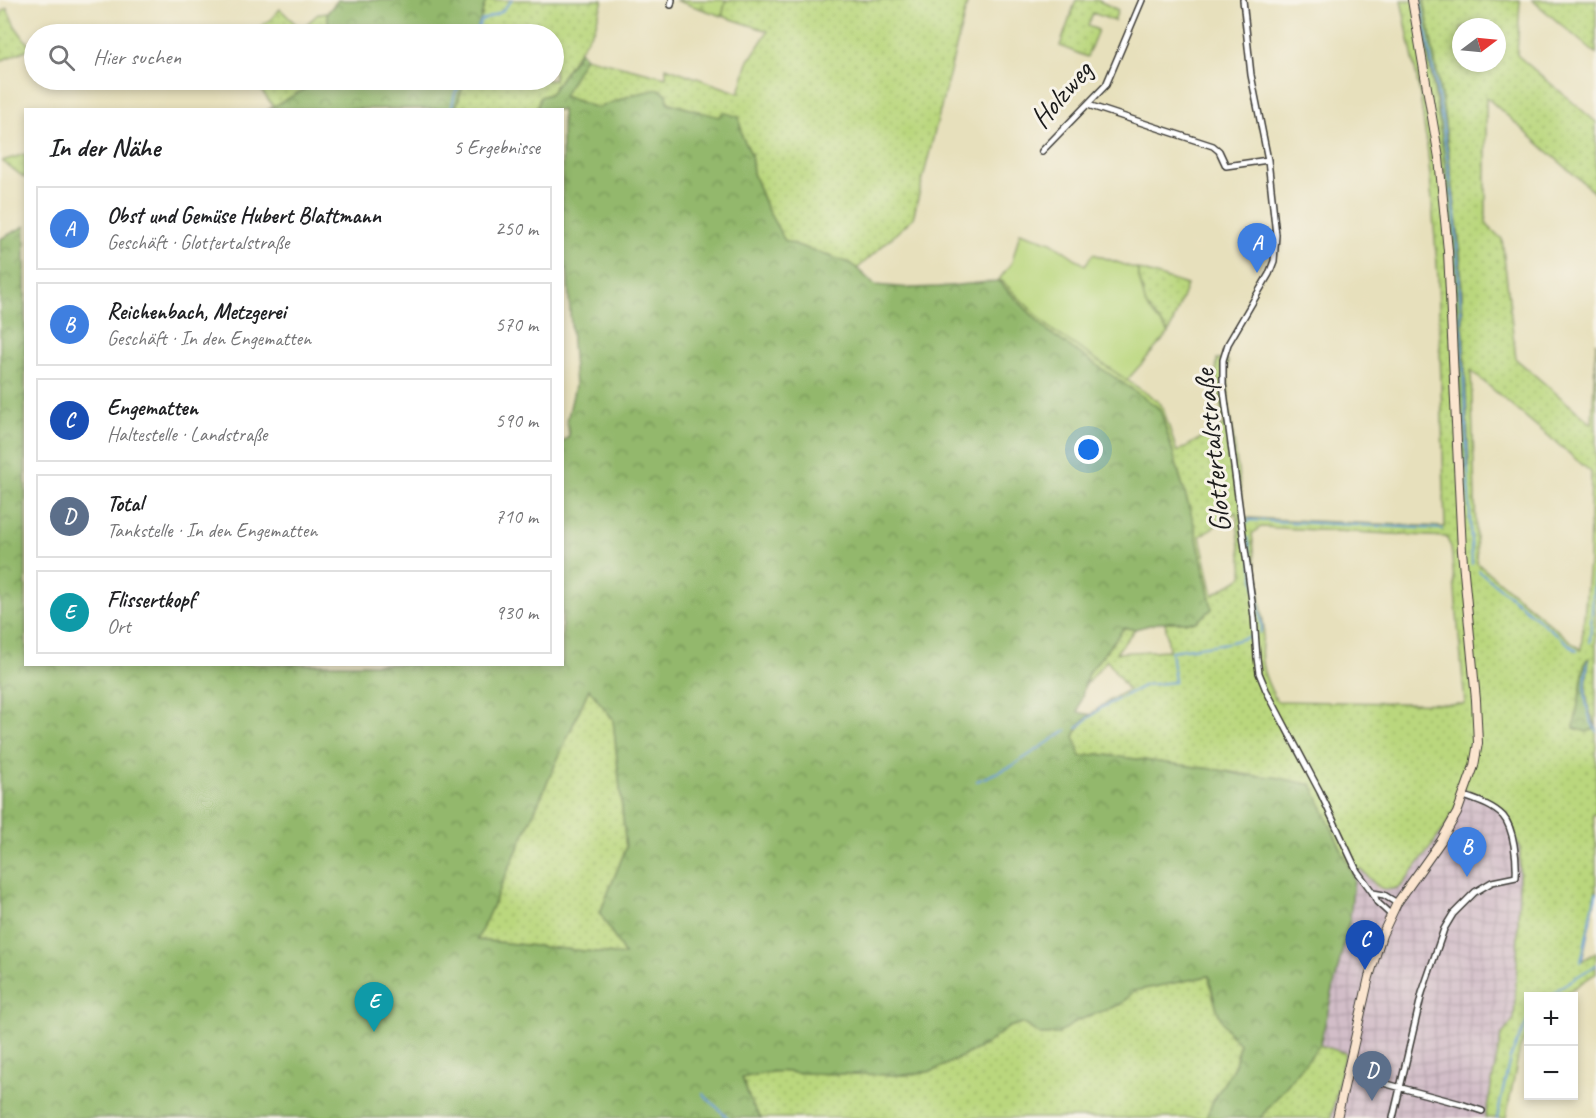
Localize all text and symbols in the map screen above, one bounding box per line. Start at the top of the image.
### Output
north arrow [1452,18,1506,72]
search box [24,24,564,90]
icon: search [45,41,78,74]
text: Hier suchen [93,43,181,71]
street label: Holzweg [1021,51,1102,136]
text: In der Nähe [48,131,160,164]
text: 5 Ergebnisse [453,135,540,160]
text: Obst und Gemüse Hubert Blattmann [107,202,381,230]
text: A [64,216,75,241]
text: 250 m [495,216,538,241]
pin: A [1238,224,1276,273]
text: Geschäft · Glottertalstraße [107,230,289,255]
text: Reichenbach, Metzgerei [107,298,286,326]
text: B [64,312,75,337]
text: 570 m [495,312,538,337]
text: Geschäft · In den Engematten [107,326,311,351]
street label: Glottertalstraße [1184,365,1239,535]
text: Engematten [107,394,198,422]
text: C [65,408,74,433]
text: 590 m [495,408,538,433]
text: Haltestelle · Landstraße [107,422,267,447]
your location [1074,435,1103,464]
text: Total [107,490,143,518]
text: D [64,504,75,529]
text: 710 m [495,504,538,529]
text: Tankstelle · In den Engematten [107,518,317,543]
text: Flissertkopf [107,586,195,614]
text: E [64,600,75,625]
text: 930 m [495,600,538,625]
text: Ort [107,614,131,639]
pin: B [1448,828,1486,877]
pin: C [1346,920,1384,970]
pin: E [354,982,394,1032]
map controls [1524,992,1578,1100]
button: + [1524,992,1578,1046]
button: − [1524,1046,1578,1100]
pin: D [1352,1052,1392,1101]

